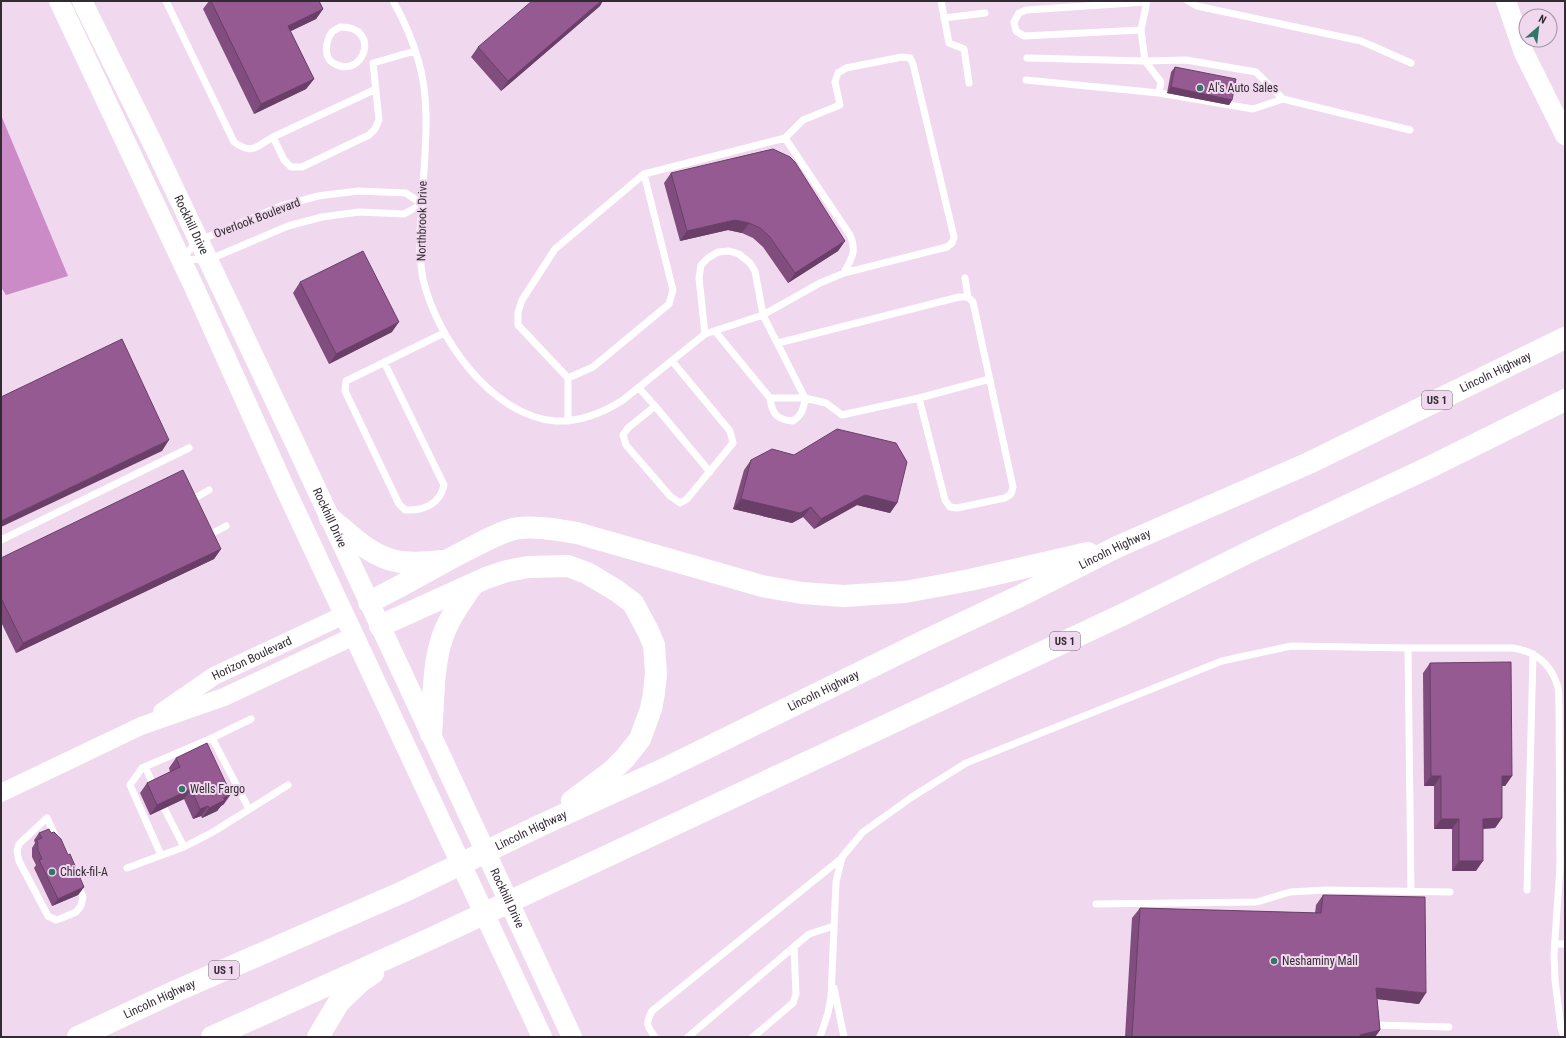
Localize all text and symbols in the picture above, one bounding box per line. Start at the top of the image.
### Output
north arrow [1518,8,1558,48]
text: N [1536,12,1549,27]
place label: Al's Auto Sales [1208,81,1278,95]
marker: Al's Auto Sales [1195,83,1205,93]
street label: Northbrook Drive [414,180,430,261]
street label: Rockhill Drive [171,193,212,257]
street label: Overlook Boulevard [212,195,302,241]
street label: Lincoln Highway [1457,349,1533,395]
road number: US 1 [1422,391,1452,409]
street label: Rockhill Drive [310,486,350,550]
street label: Lincoln Highway [1077,526,1153,572]
road number: US 1 [1050,632,1080,650]
street label: Horizon Boulevard [210,633,294,683]
street label: Lincoln Highway [785,667,861,714]
place label: Wells Fargo [190,782,245,796]
marker: Wells Fargo [177,784,187,794]
street label: Lincoln Highway [493,807,569,853]
place label: Chick-fil-A [60,865,108,879]
street label: Rockhill Drive [487,866,527,931]
marker: Chick-fil-A [47,867,57,877]
place label: Neshaminy Mall [1282,954,1358,968]
marker: Neshaminy Mall [1269,956,1279,966]
road number: US 1 [209,961,239,979]
street label: Lincoln Highway [121,976,198,1022]

